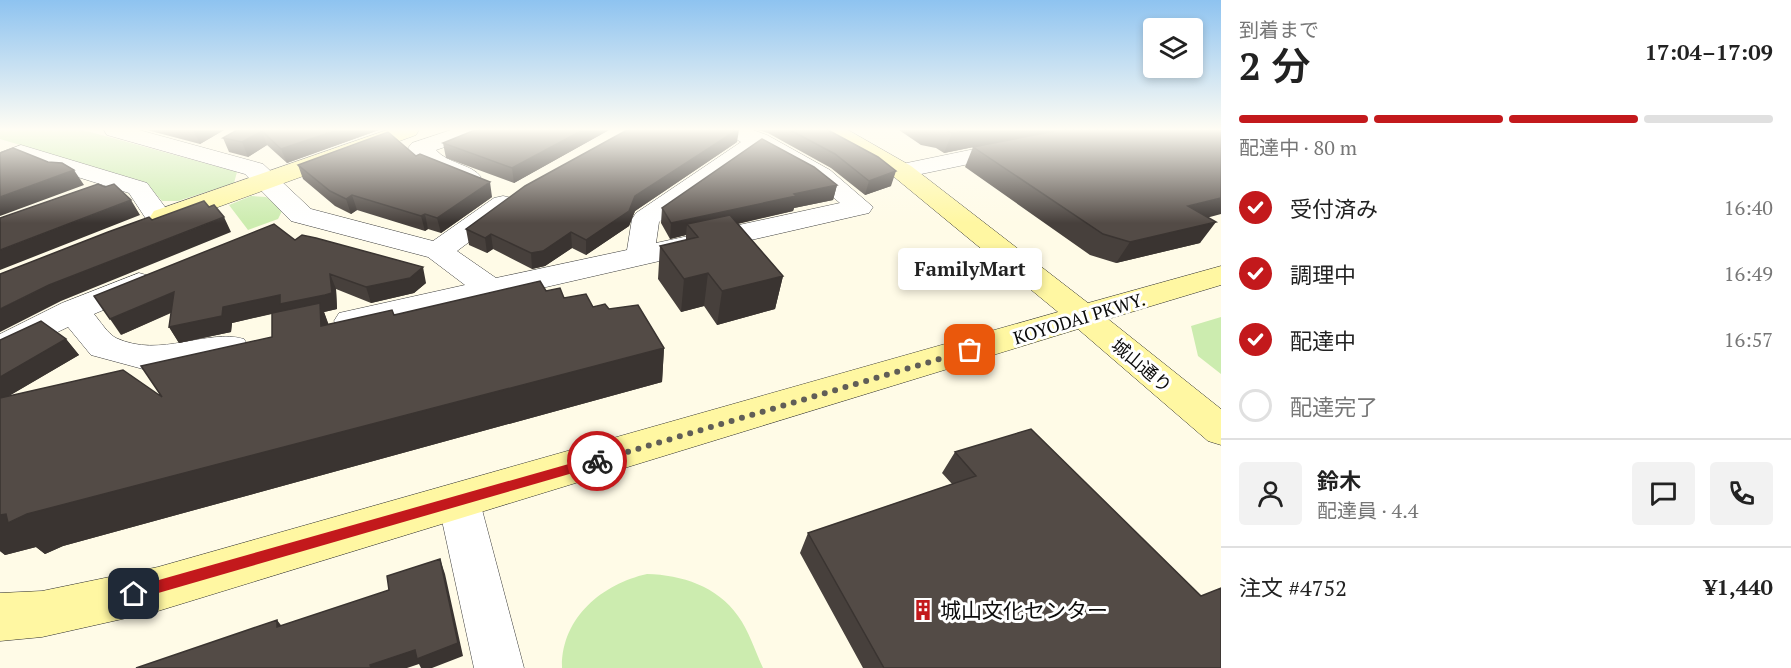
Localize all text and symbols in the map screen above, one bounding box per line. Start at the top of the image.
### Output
text: 到着まで [1239,16,1319,43]
map controls [1143,18,1203,78]
button: layers [1143,18,1203,78]
text: 17:04–17:09 [1645,37,1773,66]
text: 2 分 [1239,39,1311,91]
text: 配達中 · 80 m [1239,134,1357,161]
icon: check [1239,191,1272,224]
text: 受付済み [1290,194,1378,223]
text: 16:40 [1724,194,1773,221]
callout: FamilyMart [898,248,1042,290]
text: FamilyMart [914,255,1026,282]
icon: check [1239,257,1272,290]
text: 調理中 [1290,260,1356,289]
text: 16:49 [1724,260,1773,287]
street label: KOYODAI PKWY. [1010,287,1148,349]
icon: check [1239,323,1272,356]
pin [944,324,995,375]
text: 配達中 [1290,326,1356,355]
text: 16:57 [1724,326,1773,353]
icon: bag [953,333,986,366]
street label: 城山通り [1107,333,1177,397]
text: 配達完了 [1290,392,1378,421]
courier [567,431,627,491]
icon: bike [581,445,614,478]
button: person [1239,462,1302,525]
button: chat [1632,462,1695,525]
button: phone [1710,462,1773,525]
text: 鈴木 [1317,466,1361,495]
text: 配達員 · 4.4 [1317,497,1418,524]
pin [108,568,159,619]
text: ¥1,440 [1704,572,1773,601]
text: 注文 #4752 [1239,573,1347,602]
icon: home [117,577,150,610]
place label: 城山文化センター [940,596,1108,624]
building icon: 城山文化センター [911,598,935,622]

